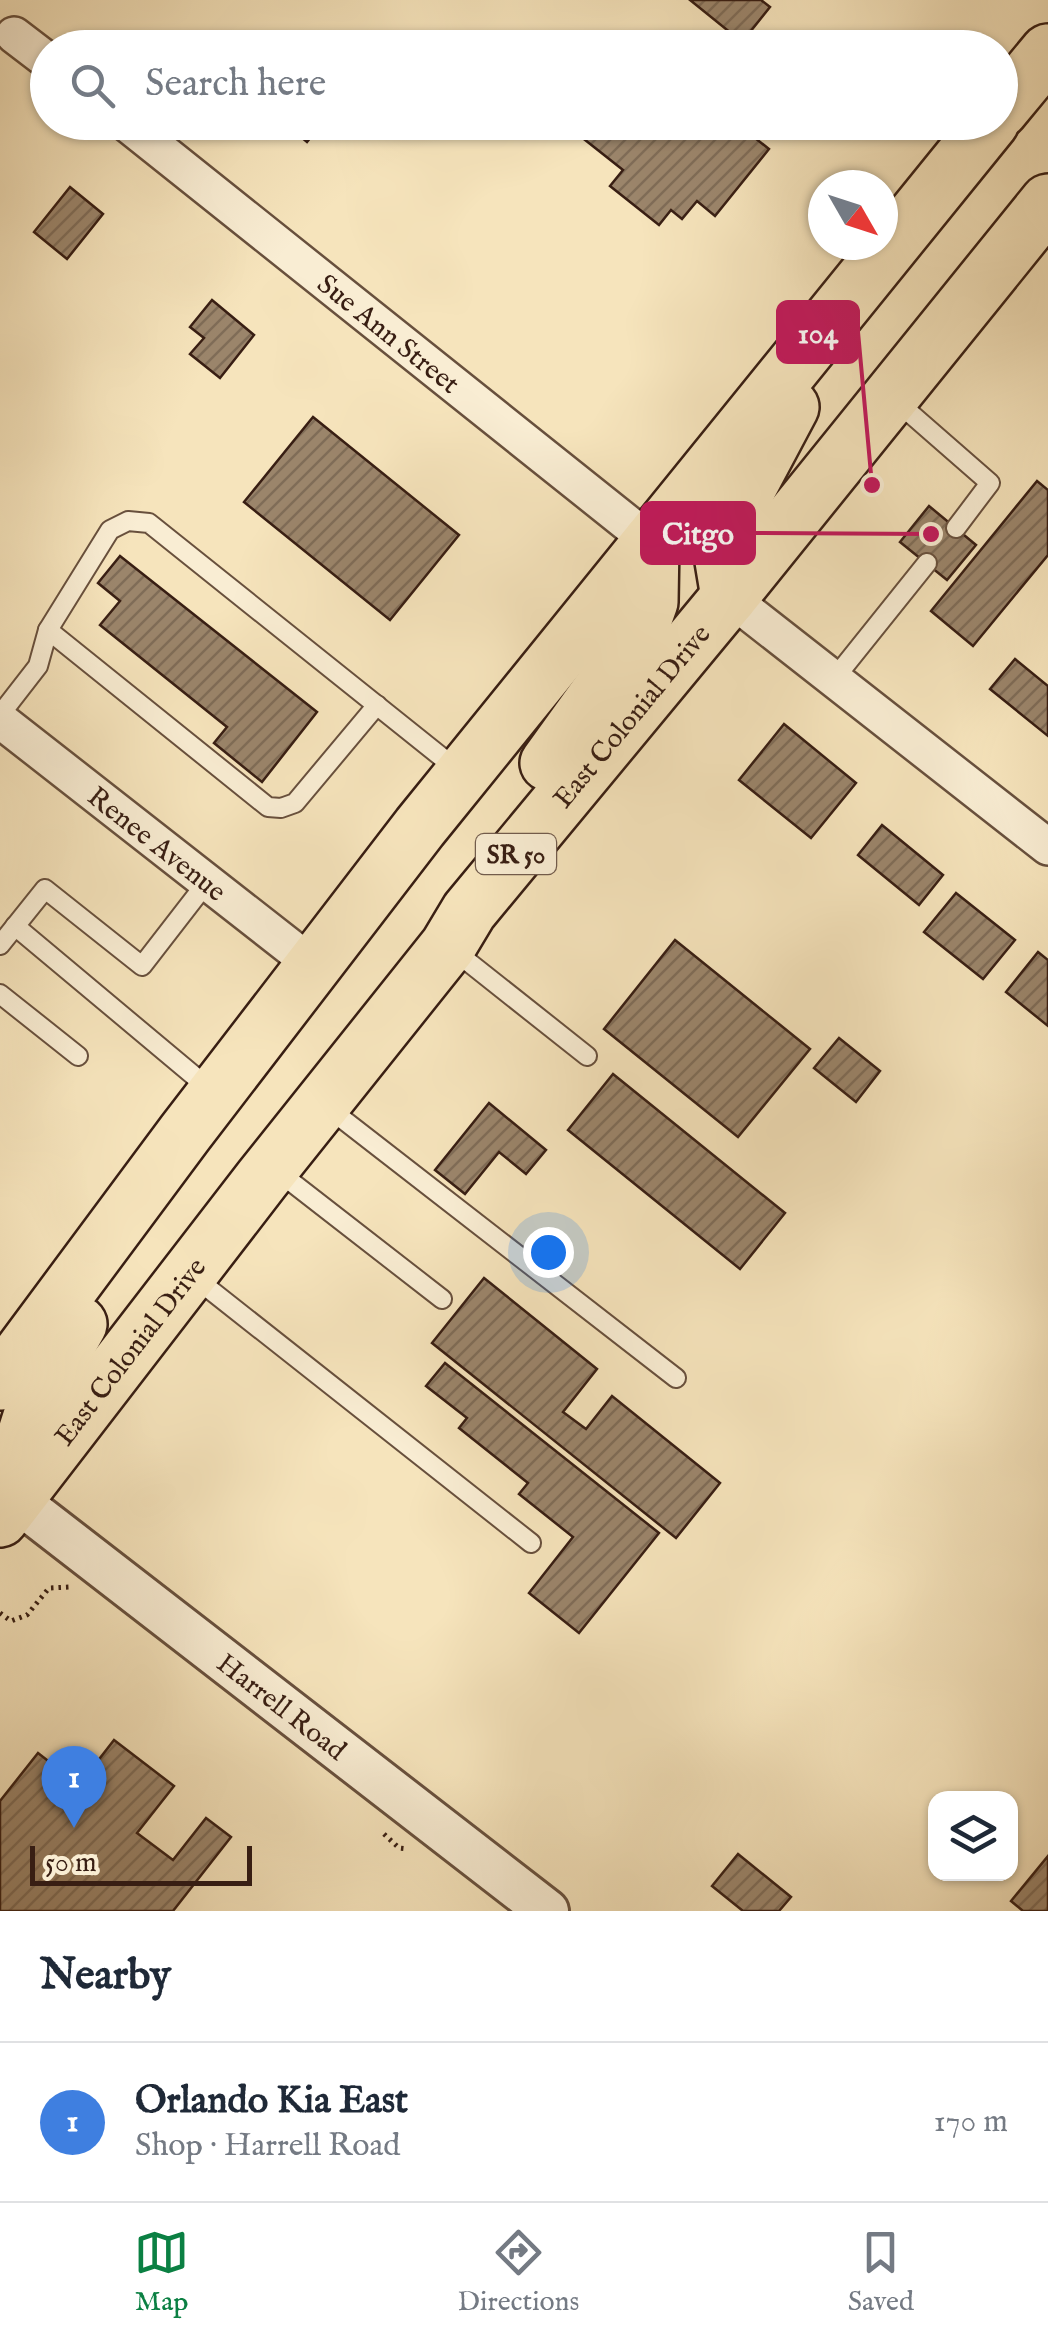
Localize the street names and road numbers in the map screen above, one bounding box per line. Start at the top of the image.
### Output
street label: Sue Ann Street [309,267,466,403]
street label: East Colonial Drive [547,618,719,816]
street label: Renee Avenue [80,780,232,910]
road number: SR 50 [476,834,556,874]
street label: East Colonial Drive [48,1251,215,1454]
street label: Harrell Road [209,1647,352,1769]

